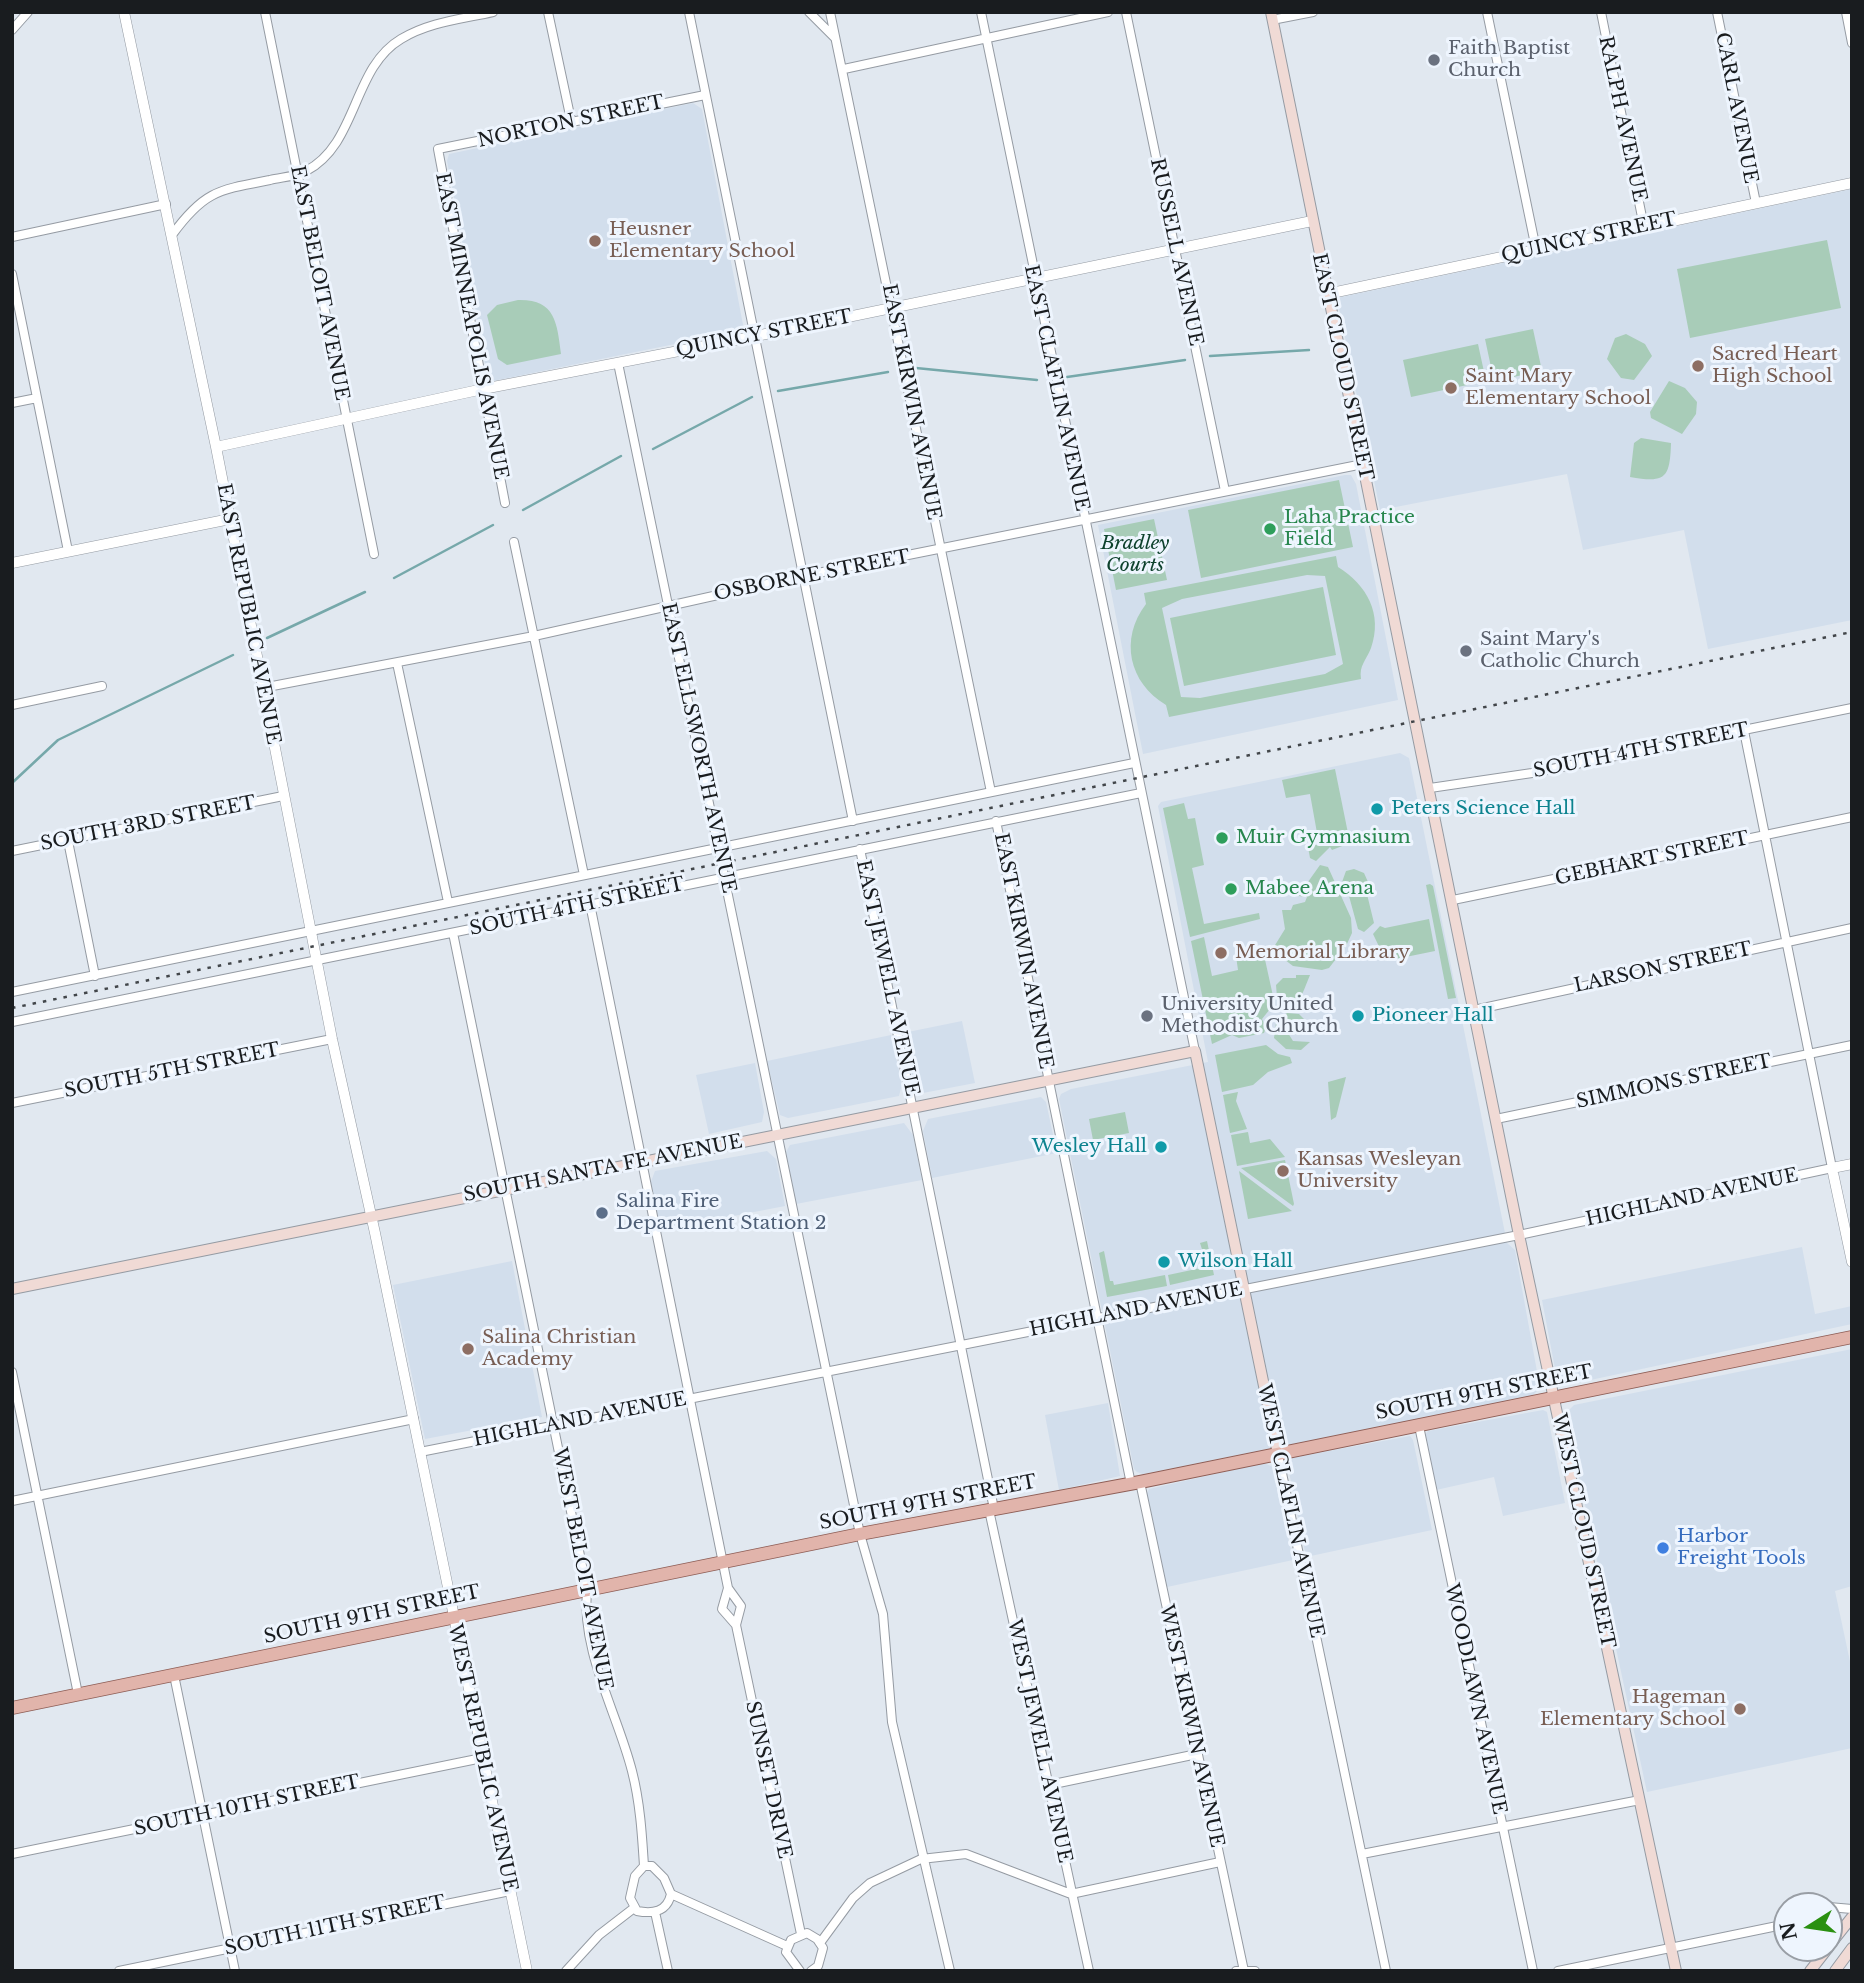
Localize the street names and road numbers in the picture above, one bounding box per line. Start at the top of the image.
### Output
street label: CARL AVENUE [1710,31,1762,185]
street label: RALPH AVENUE [1593,34,1651,204]
street label: NORTON STREET [476,91,666,153]
street label: RUSSELL AVENUE [1145,156,1207,348]
street label: EAST BELOIT AVENUE [285,164,353,402]
street label: EAST MINNEAPOLIS AVENUE [430,171,512,481]
street label: QUINCY STREET [1499,208,1679,268]
street label: EAST CLOUD STREET [1307,251,1377,483]
street label: EAST CLAFLIN AVENUE [1019,263,1093,513]
street label: EAST KIRWIN AVENUE [877,282,945,522]
street label: QUINCY STREET [674,306,854,362]
street label: EAST REPUBLIC AVENUE [211,482,285,746]
street label: OSBORNE STREET [712,546,912,606]
street label: EAST ELLSWORTH AVENUE [656,601,740,895]
street label: SOUTH 4TH STREET [1531,719,1751,783]
street label: SOUTH 3RD STREET [38,792,258,856]
street label: GEBHART STREET [1553,827,1751,891]
street label: EAST KIRWIN AVENUE [989,831,1057,1071]
street label: EAST JEWELL AVENUE [851,858,923,1098]
street label: SOUTH 4TH STREET [468,873,686,941]
street label: LARSON STREET [1572,938,1754,998]
street label: SOUTH 5TH STREET [62,1039,282,1103]
street label: SIMMONS STREET [1574,1050,1774,1114]
street label: SOUTH SANTA FE AVENUE [462,1131,744,1207]
street label: HIGHLAND AVENUE [1584,1164,1800,1232]
street label: HIGHLAND AVENUE [1028,1278,1244,1342]
street label: SOUTH 9TH STREET [1374,1361,1594,1425]
street label: WEST CLAFLIN AVENUE [1252,1382,1328,1640]
street label: HIGHLAND AVENUE [472,1388,688,1452]
street label: WEST CLOUD STREET [1547,1412,1619,1650]
street label: WEST BELOIT AVENUE [547,1446,617,1692]
street label: SOUTH 9TH STREET [818,1471,1038,1535]
street label: SOUTH 9TH STREET [262,1581,482,1649]
street label: WOODLAWN AVENUE [1439,1582,1511,1816]
street label: WEST KIRWIN AVENUE [1154,1602,1228,1850]
street label: WEST JEWELL AVENUE [1002,1617,1076,1865]
street label: WEST REPUBLIC AVENUE [442,1622,522,1894]
street label: SUNSET DRIVE [740,1699,796,1861]
street label: SOUTH 10TH STREET [132,1771,362,1841]
street label: SOUTH 11TH STREET [223,1891,447,1961]

